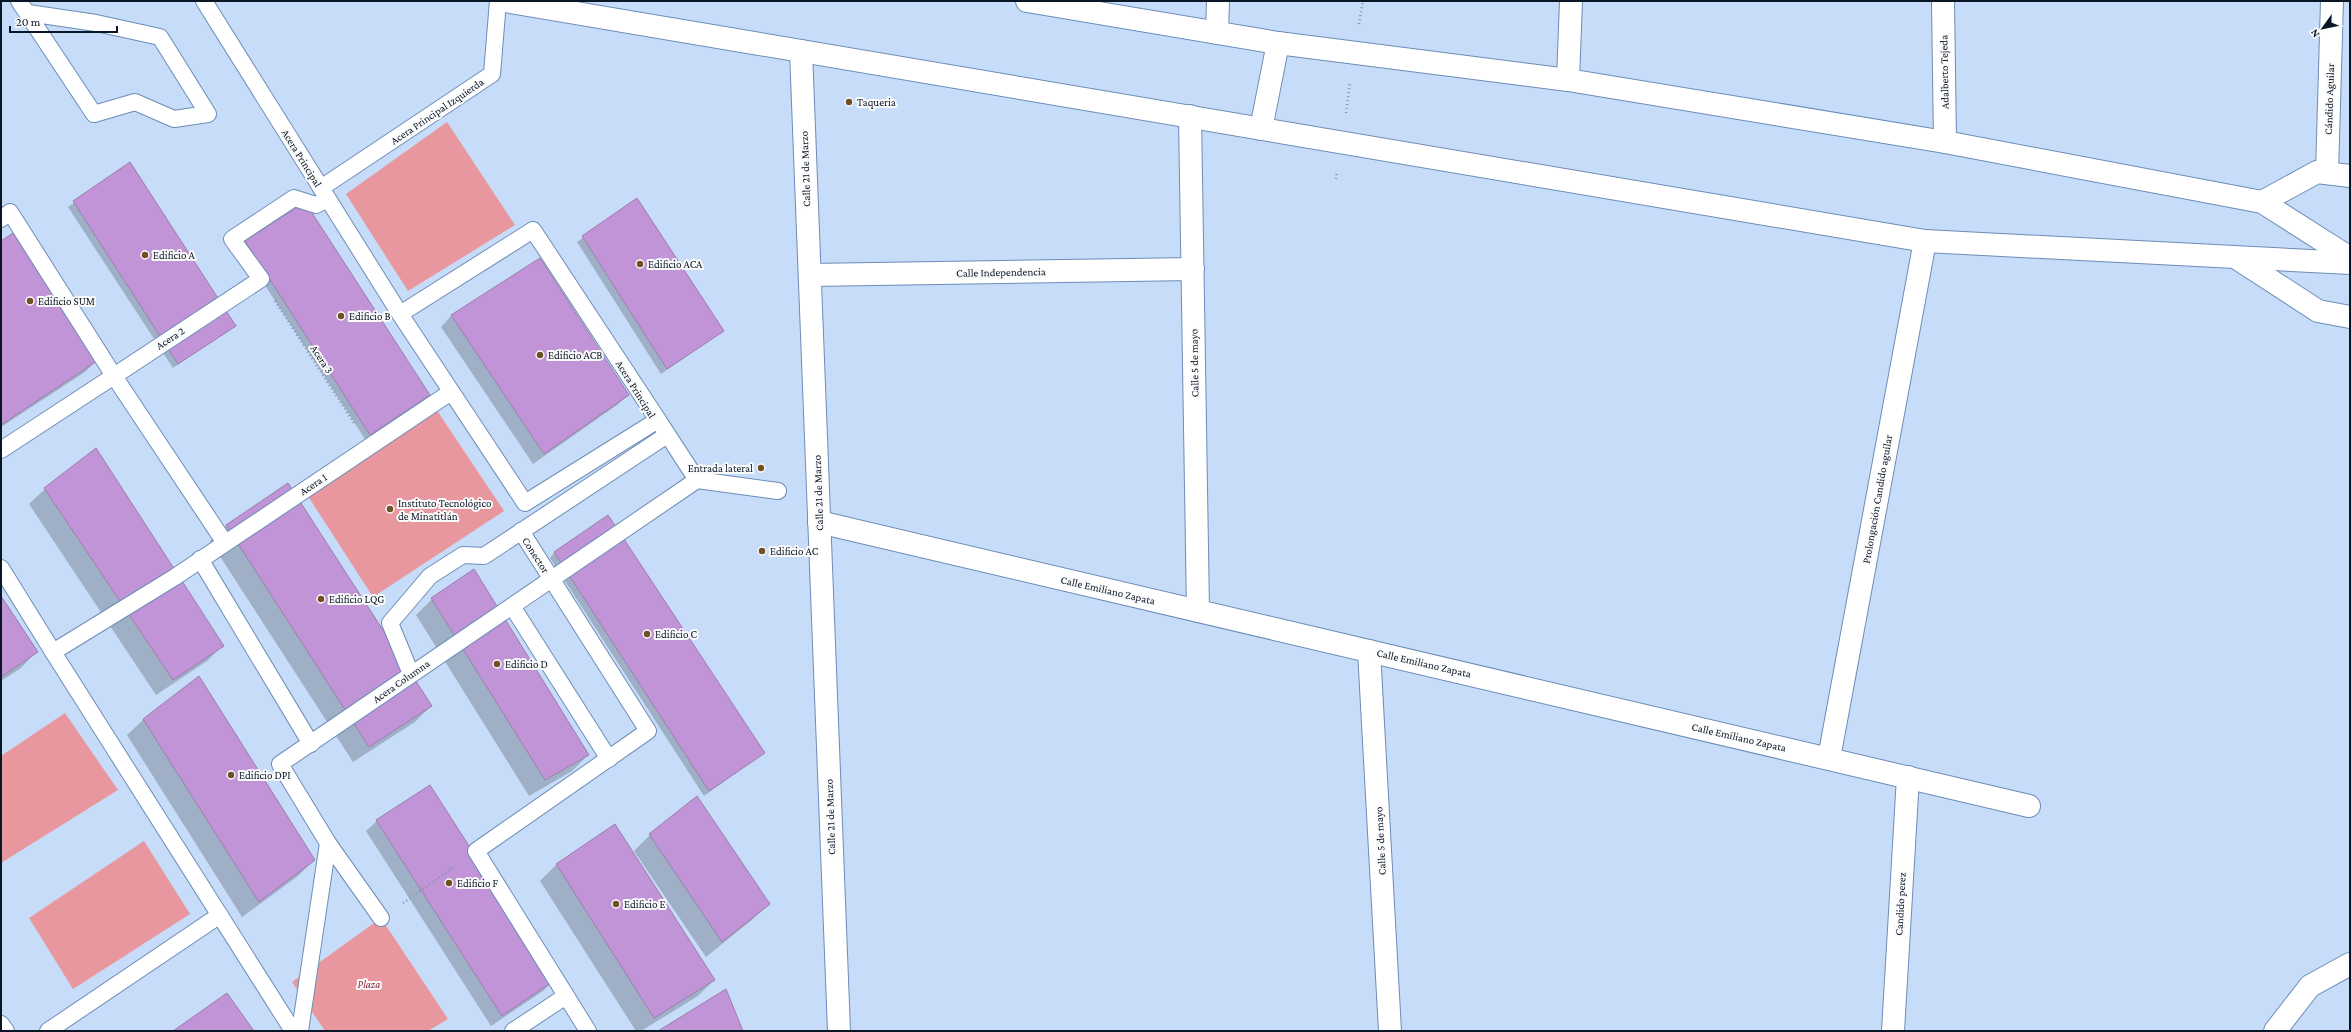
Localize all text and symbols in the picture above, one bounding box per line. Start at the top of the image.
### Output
scale bar [10,8,117,34]
north arrow [2303,8,2343,48]
text: 20 m [16,15,41,29]
text: N [2307,27,2322,40]
street label: Adalberto Tejeda [1937,35,1952,109]
street label: Cándido Aguilar [2322,63,2337,135]
street label: Acera Principal Izquierda [388,75,486,147]
place label: Taqueria [857,96,896,109]
marker: Taqueria [844,97,854,107]
street label: Acera Principal [279,127,325,190]
street label: Calle 21 de Marzo [798,130,812,207]
place label: Edificio A [153,249,195,261]
marker: Edificio A [140,250,150,260]
place label: Edificio ACA [648,258,703,270]
marker: Edificio ACA [635,259,645,269]
street label: Calle Independencia [956,265,1046,280]
place label: Edificio SUM [38,295,95,307]
marker: Edificio SUM [25,296,35,306]
place label: Edificio B [349,310,391,322]
marker: Edificio B [336,311,346,321]
street label: Acera 2 [153,324,187,352]
street label: Calle 5 de mayo [1187,328,1202,397]
street label: Acera 3 [308,342,336,376]
place label: Edificio ACB [548,349,602,361]
marker: Edificio ACB [535,350,545,360]
street label: Acera Principal [613,358,659,421]
street label: Prolongación Candido aguilar [1860,434,1895,565]
street label: Calle 21 de Marzo [811,454,825,531]
place label: Entrada lateral [688,462,753,474]
marker: Entrada lateral [756,463,766,473]
street label: Acera 1 [297,470,329,497]
place label: Instituto Tecnológico de Minatitlán [398,497,492,522]
marker: Instituto Tecnológico de Minatitlán [385,504,395,514]
street label: Conector [520,535,552,575]
place label: Edificio AC [770,545,819,557]
marker: Edificio AC [757,546,767,556]
street label: Calle Emiliano Zapata [1059,573,1156,608]
place label: Edificio LQG [329,593,384,605]
marker: Edificio LQG [316,594,326,604]
place label: Edificio C [655,628,697,640]
marker: Edificio C [642,629,652,639]
street label: Calle Emiliano Zapata [1375,646,1472,681]
street label: Acera Columna [370,657,432,705]
place label: Edificio D [505,658,548,670]
marker: Edificio D [492,659,502,669]
street label: Calle Emiliano Zapata [1690,720,1787,755]
place label: Edificio DPI [239,769,291,781]
marker: Edificio DPI [226,770,236,780]
street label: Calle 21 de Marzo [823,778,837,855]
street label: Calle 5 de mayo [1372,806,1389,875]
street label: Candido perez [1892,872,1909,936]
place label: Edificio F [457,877,498,889]
marker: Edificio F [444,878,454,888]
place label: Edificio E [624,898,665,910]
marker: Edificio E [611,899,621,909]
park label: Plaza [358,978,380,990]

